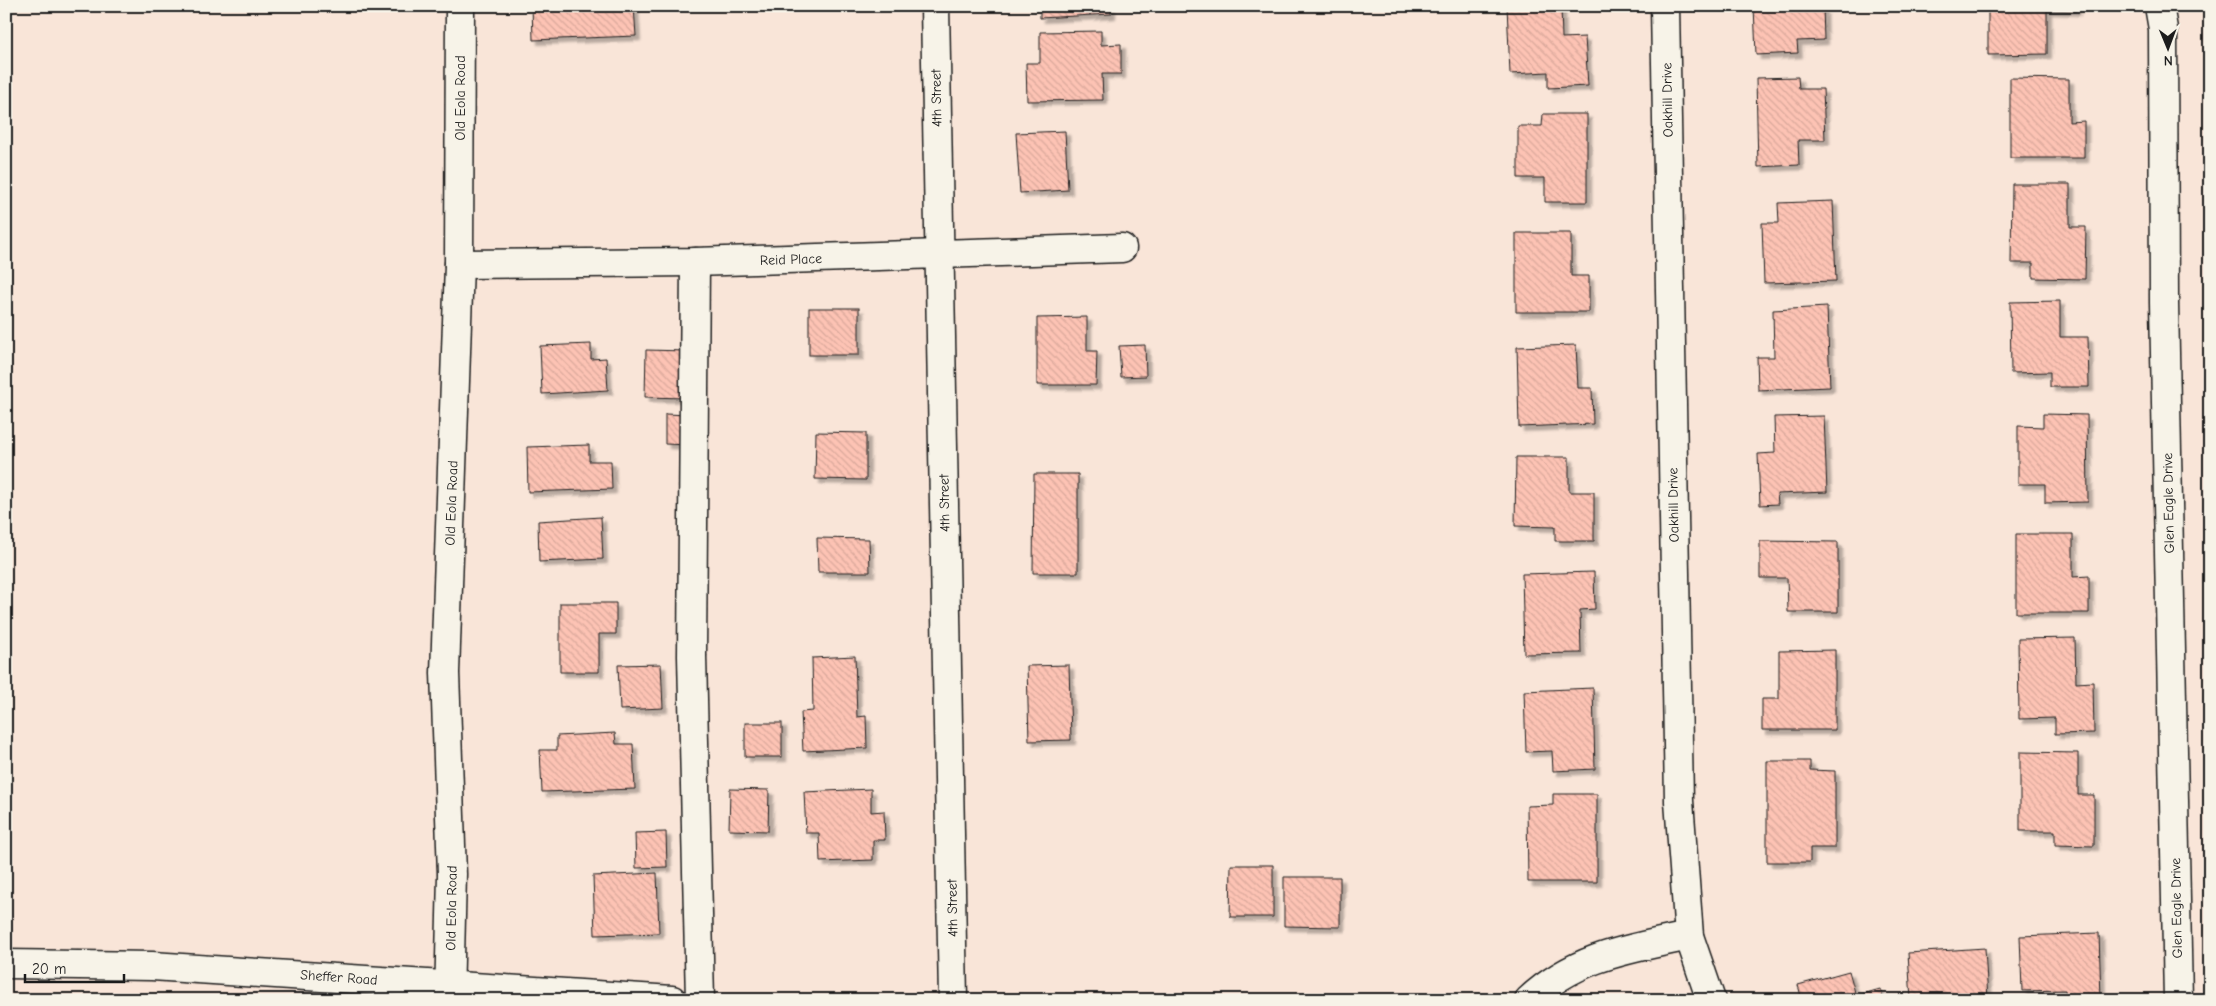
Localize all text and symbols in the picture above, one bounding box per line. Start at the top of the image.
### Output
north arrow [2144,22,2194,72]
text: N [2164,52,2173,69]
street label: Old Eola Road [452,55,469,141]
street label: Oakhill Drive [1658,63,1677,137]
street label: 4th Street [927,68,946,127]
street label: Reid Place [760,250,822,269]
street label: Glen Eagle Drive [2159,453,2178,553]
street label: Old Eola Road [442,460,461,546]
street label: Oakhill Drive [1664,468,1683,542]
street label: 4th Street [935,473,954,532]
street label: Glen Eagle Drive [2167,858,2186,958]
street label: Old Eola Road [442,865,461,951]
street label: 4th Street [943,878,962,937]
scale bar [25,951,124,983]
text: 20 m [32,960,66,978]
street label: Sheffer Road [300,966,378,989]

